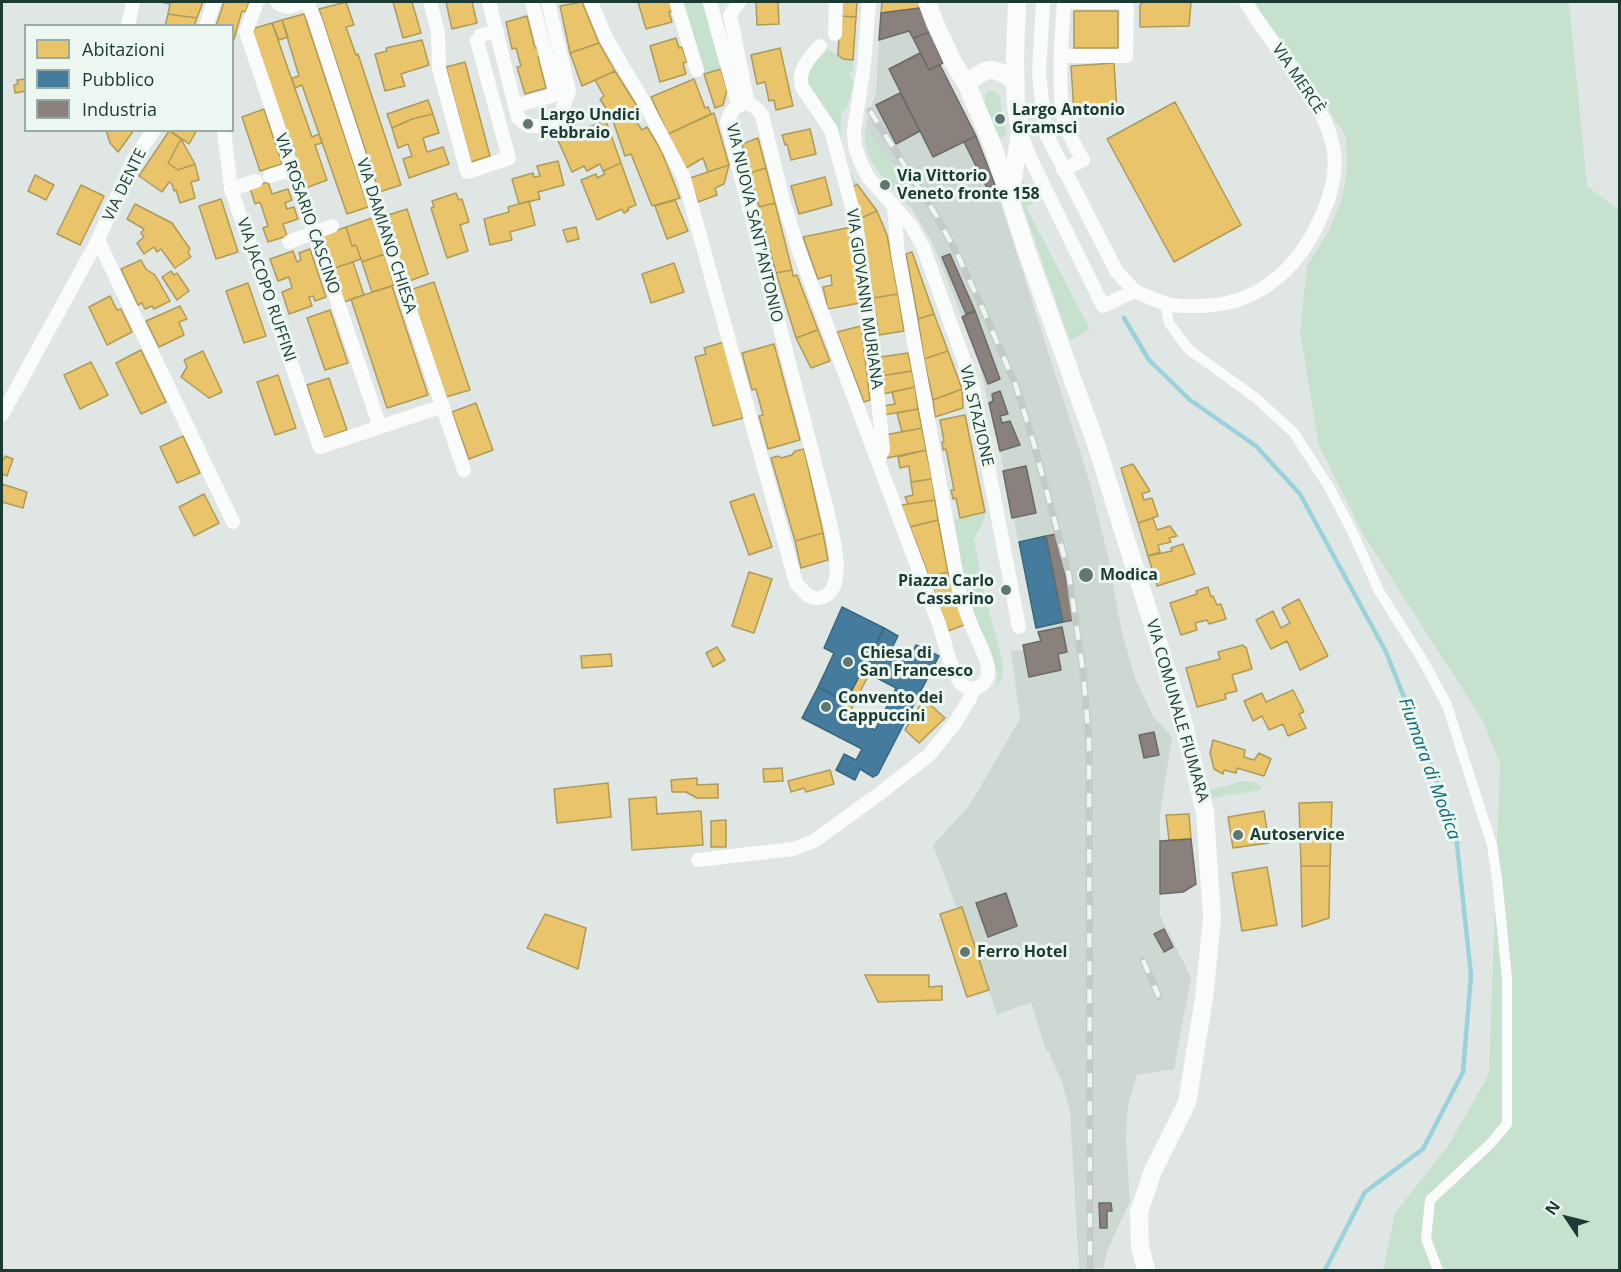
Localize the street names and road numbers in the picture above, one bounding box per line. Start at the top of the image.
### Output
street label: VIA MERCÈ [1268,40,1328,118]
street label: VIA NUOVA SANT'ANTONIO [722,122,786,324]
street label: VIA ROSARIO CASCINO [271,131,343,297]
street label: VIA DENTE [99,145,151,225]
street label: VIA DAMIANO CHIESA [352,156,420,316]
street label: VIA GIOVANNI MURIANA [842,208,886,390]
street label: VIA JACOPO RUFFINI [232,216,300,364]
street label: VIA STAZIONE [955,364,997,468]
street label: VIA COMUNALE FIUMARA [1142,617,1212,805]

